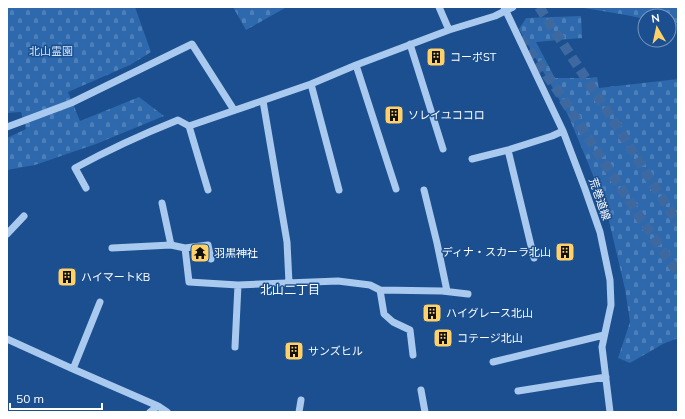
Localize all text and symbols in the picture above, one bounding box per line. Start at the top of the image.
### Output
north arrow [637,8,677,48]
text: N [650,11,661,26]
park label: 北山霊園 [29,44,73,58]
building icon: コーポST [425,46,447,68]
place label: コーポST [450,50,497,64]
building icon: ソレイユココロ [383,104,405,126]
place label: ソレイユココロ [408,108,485,122]
street label: 荒巻道線 [586,176,614,222]
building icon: ディナ・スカーラ北山 [554,241,576,263]
temple icon: 羽黒神社 [189,242,211,264]
place label: ディナ・スカーラ北山 [442,245,551,259]
place label: 羽黒神社 [214,246,258,260]
building icon: ハイマートKB [56,266,78,288]
place label: ハイマートKB [81,270,150,284]
district label: 北山二丁目 [260,282,320,297]
building icon: ハイグレース北山 [421,302,443,324]
place label: ハイグレース北山 [446,306,533,320]
building icon: コテージ北山 [432,327,454,349]
place label: コテージ北山 [457,331,523,345]
building icon: サンズヒル [283,340,305,362]
place label: サンズヒル [308,344,363,358]
scale bar [10,385,102,411]
text: 50 m [16,391,44,406]

